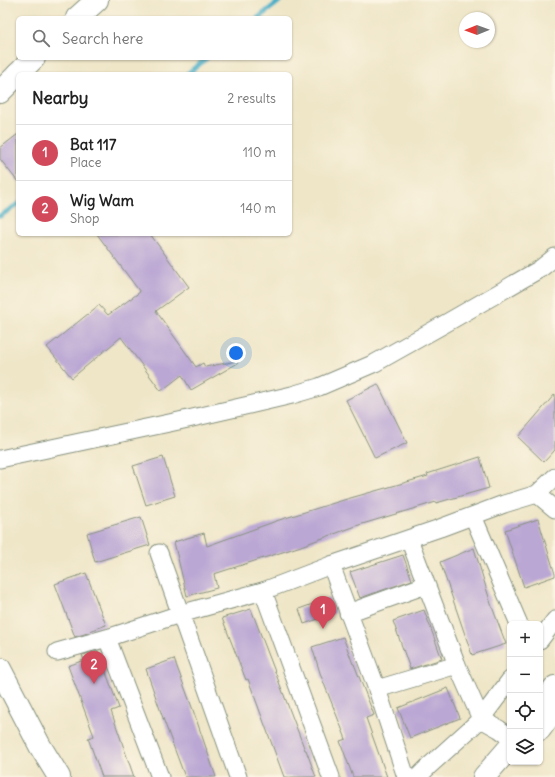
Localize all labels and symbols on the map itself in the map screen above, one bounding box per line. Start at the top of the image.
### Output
north arrow [459,12,495,48]
your location [226,343,246,363]
pin: 1 [310,596,336,629]
pin: 2 [81,651,107,684]

